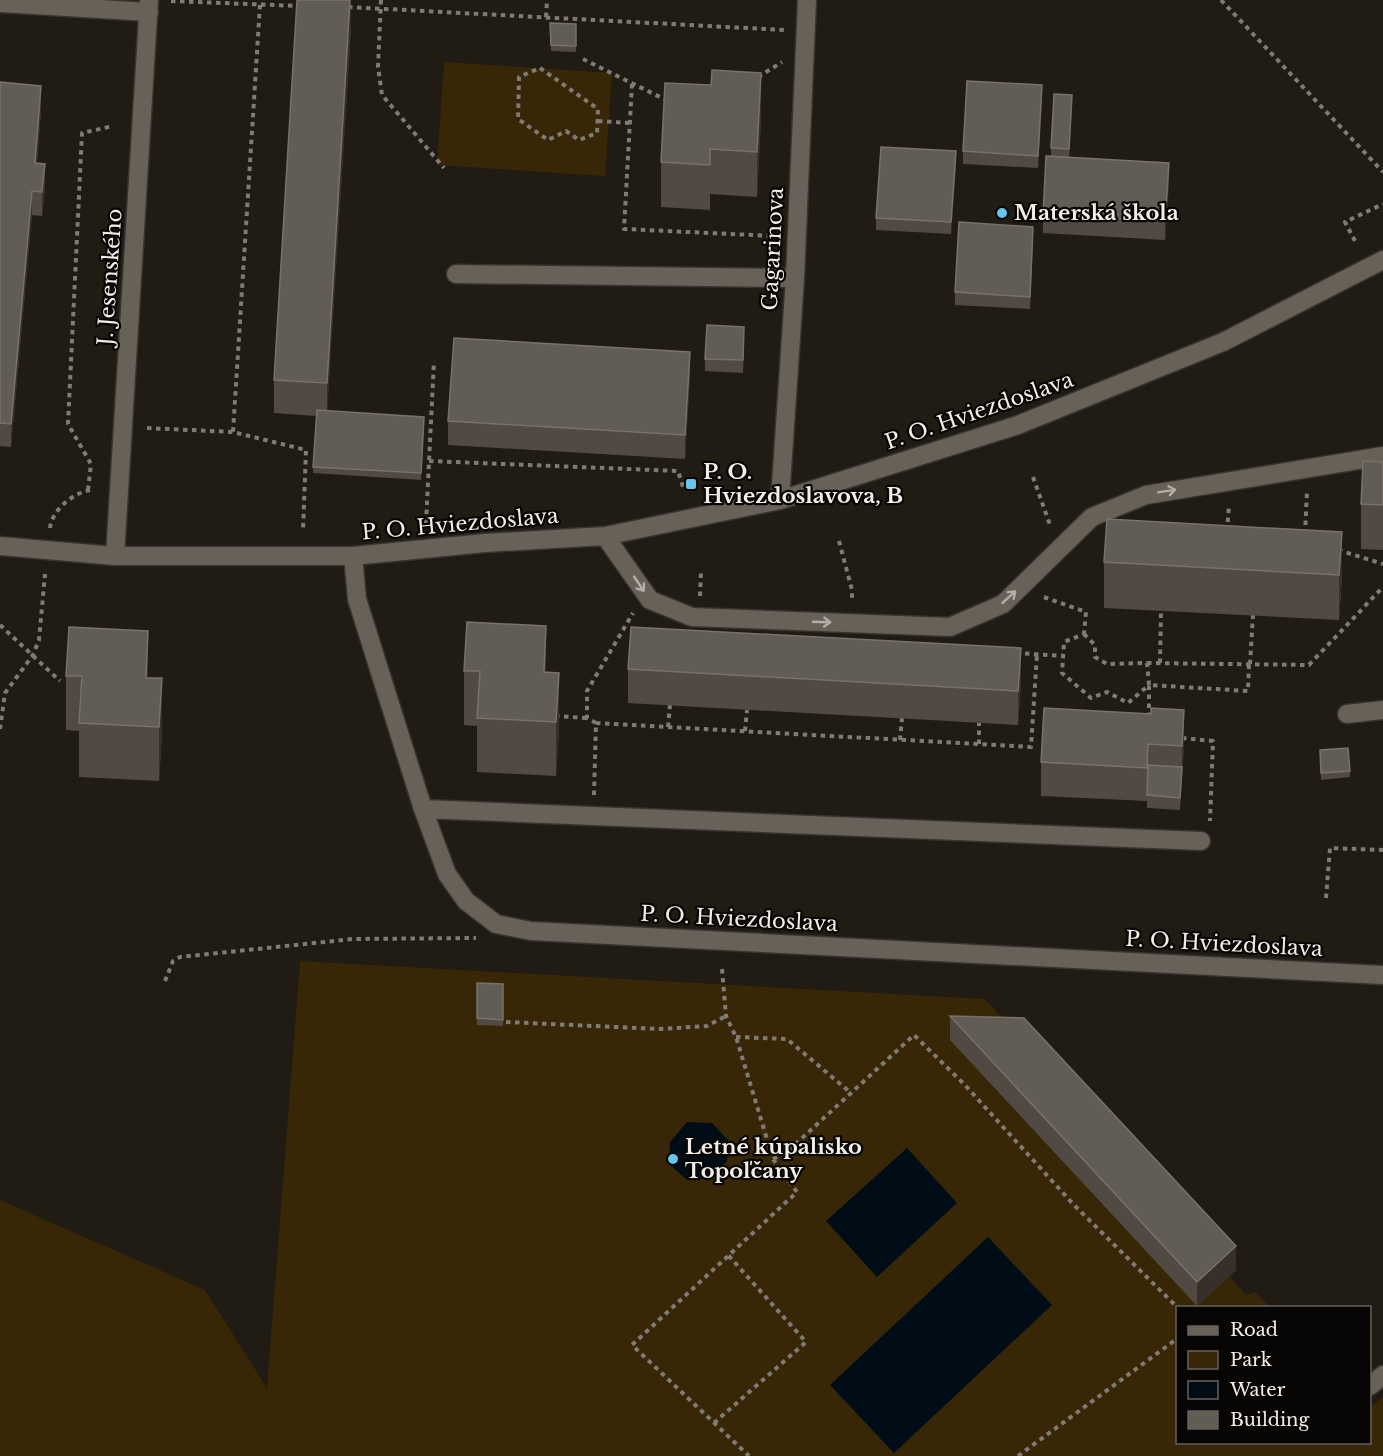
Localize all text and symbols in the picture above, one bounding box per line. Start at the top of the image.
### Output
street label: Gagarinova [757,186,789,311]
place label: Materská škola [1014,200,1179,226]
marker: Materská škola [995,206,1009,220]
street label: J. Jesenského [92,208,128,349]
street label: P. O. Hviezdoslava [881,366,1077,455]
place label: P. O. Hviezdoslavova, B [703,459,903,509]
marker: P. O. Hviezdoslavova, B [684,477,698,491]
one-way arrow [1156,485,1176,496]
street label: P. O. Hviezdoslava [360,502,560,546]
one-way arrow [632,575,645,592]
one-way arrow [1001,590,1016,604]
one-way arrow [811,616,831,628]
street label: P. O. Hviezdoslava [640,901,839,937]
street label: P. O. Hviezdoslava [1125,926,1324,962]
place label: Letné kúpalisko Topoľčany [685,1134,862,1184]
marker: Letné kúpalisko Topoľčany [666,1152,680,1166]
legend [1176,1306,1371,1444]
text: Road [1230,1319,1278,1341]
text: Park [1230,1349,1272,1371]
text: Water [1229,1379,1286,1401]
text: Building [1230,1409,1309,1431]

